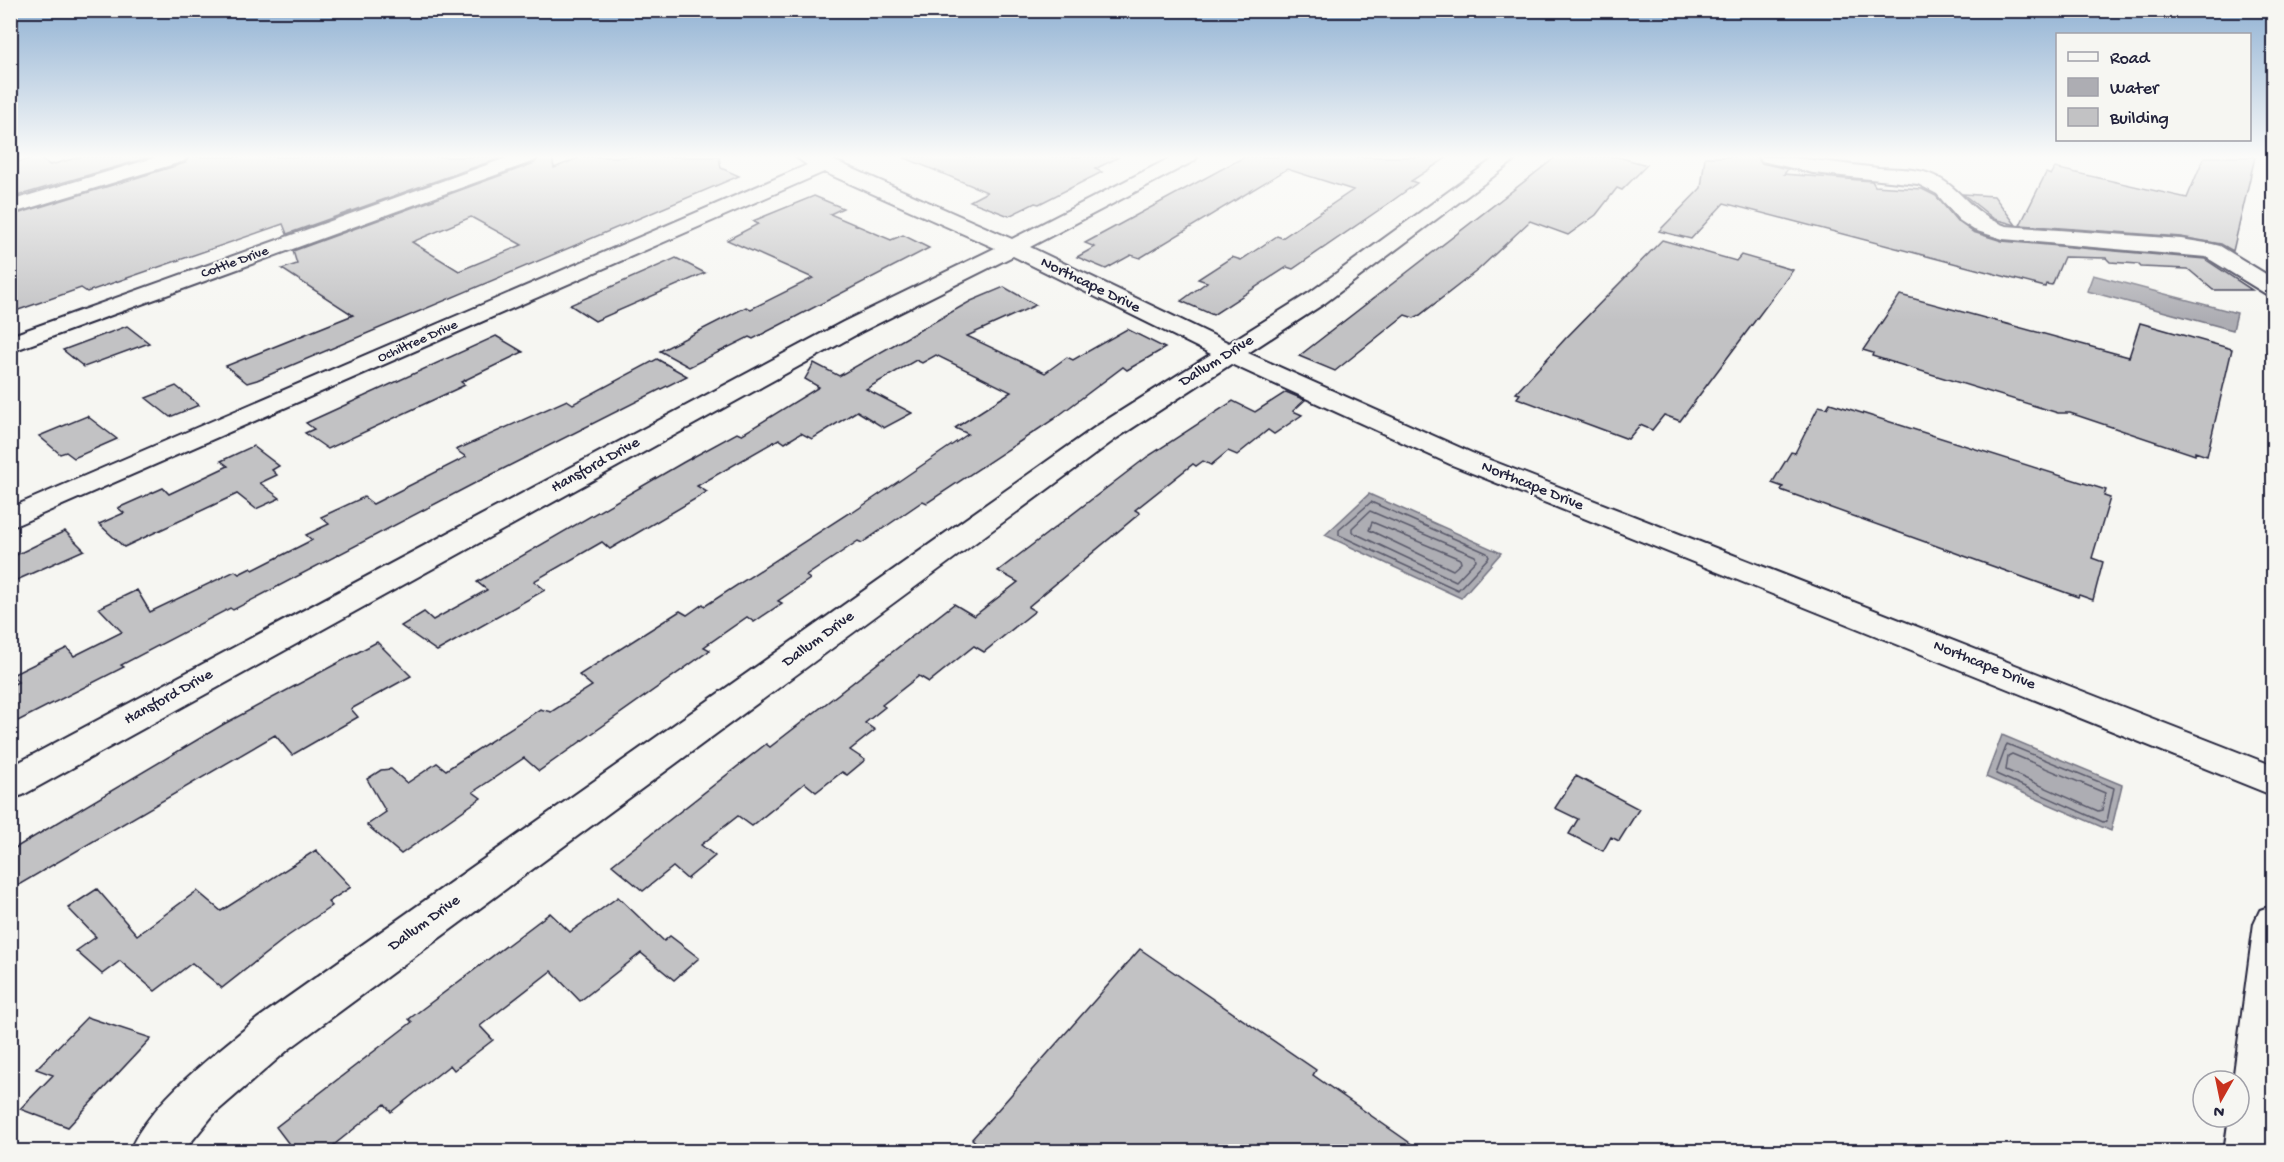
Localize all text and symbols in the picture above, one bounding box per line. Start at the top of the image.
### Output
legend [2056,33,2251,141]
text: Road [2110,49,2151,70]
text: Water [2110,79,2160,100]
text: Building [2109,109,2169,130]
street label: Cottle Drive [199,243,272,283]
street label: Northcape Drive [1037,254,1144,319]
street label: Ochiltree Drive [375,316,461,367]
street label: Dallum Drive [1176,331,1258,393]
street label: Hansford Drive [548,433,644,498]
street label: Northcape Drive [1478,458,1587,516]
street label: Dallum Drive [779,607,859,673]
street label: Northcape Drive [1930,637,2039,695]
street label: Hansford Drive [121,665,217,730]
street label: Dallum Drive [385,891,465,957]
north arrow [2191,1069,2251,1129]
text: N [2212,1100,2226,1121]

